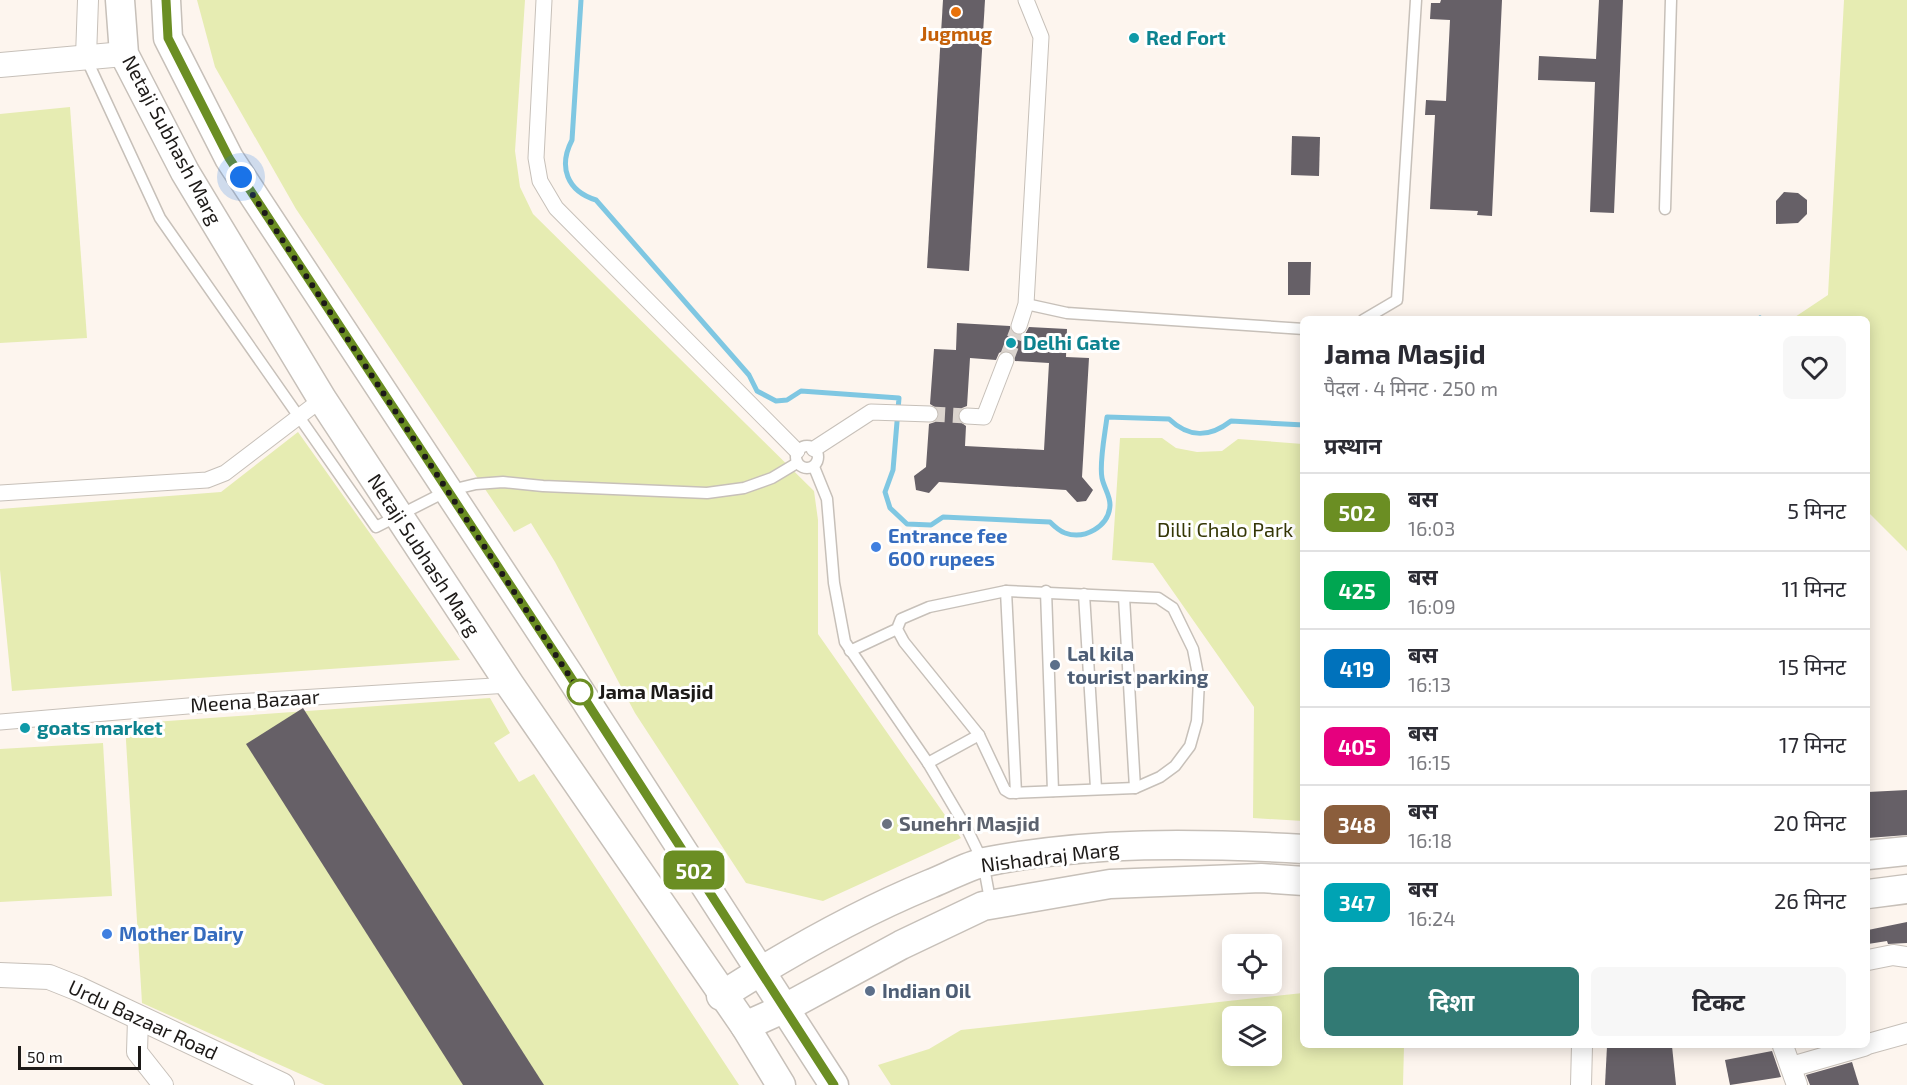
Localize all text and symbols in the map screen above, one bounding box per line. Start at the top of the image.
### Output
marker: Jugmug [949,5,963,19]
place label: Jugmug [920,21,992,45]
place label: Red Fort [1146,25,1226,49]
marker: Red Fort [1127,31,1141,45]
street label: Netaji Subhash Marg [118,51,228,228]
your location [226,162,256,192]
place label: Delhi Gate [1023,330,1120,354]
marker: Delhi Gate [1004,336,1018,350]
text: Jama Masjid [1324,336,1486,370]
button: heart [1783,336,1846,399]
text: पैदल · 4 मिनट · 250 m [1324,376,1498,400]
text: प्रस्थान [1324,432,1382,458]
street label: Netaji Subhash Marg [363,469,486,640]
text: बस [1408,485,1438,511]
text: 5 मिनट [1787,497,1846,523]
text: 502 [1338,500,1376,525]
text: 16:03 [1408,516,1455,540]
park label: Dilli Chalo Park [1157,517,1293,541]
place label: Entrance fee 600 rupees [888,523,1008,570]
marker: Entrance fee 600 rupees [869,540,883,554]
text: बस [1408,563,1438,589]
text: 11 मिनट [1781,575,1846,601]
text: 425 [1338,578,1376,603]
text: 16:09 [1408,594,1456,618]
place label: Lal kila tourist parking [1067,641,1209,688]
text: बस [1408,641,1438,667]
text: 15 मिनट [1778,653,1846,679]
text: 419 [1340,656,1374,681]
marker: Lal kila tourist parking [1048,658,1062,672]
text: 16:13 [1408,672,1451,696]
marker: Jama Masjid [567,679,593,705]
place label: Jama Masjid [598,679,714,703]
street label: Meena Bazaar [189,684,320,716]
place label: goats market [37,715,163,739]
text: बस [1408,719,1438,745]
marker: goats market [18,721,32,735]
text: 17 मिनट [1779,731,1846,757]
text: 405 [1338,734,1376,759]
text: 16:15 [1408,750,1451,774]
text: बस [1408,797,1438,823]
text: 20 मिनट [1773,809,1846,835]
place label: Sunehri Masjid [899,811,1040,835]
text: 348 [1338,812,1376,837]
marker: Sunehri Masjid [880,817,894,831]
text: 16:18 [1408,828,1452,852]
street label: Nishadraj Marg [979,836,1121,876]
line badge: 502 [660,850,728,890]
text: 502 [675,858,713,883]
text: बस [1408,875,1438,901]
text: 26 मिनट [1774,887,1846,913]
text: 347 [1339,890,1375,915]
text: 16:24 [1408,906,1456,930]
place label: Mother Dairy [119,921,244,946]
marker: Mother Dairy [100,927,114,941]
map controls [1222,934,1282,1066]
button: locate [1222,934,1282,994]
button: दिशा [1324,967,1579,1036]
button: टिकट [1591,967,1846,1036]
street label: Urdu Bazaar Road [65,974,222,1064]
place label: Indian Oil [882,978,971,1002]
marker: Indian Oil [863,984,877,998]
button: layers [1222,1006,1282,1066]
scale bar [18,1043,141,1070]
text: 50 m [27,1047,63,1066]

